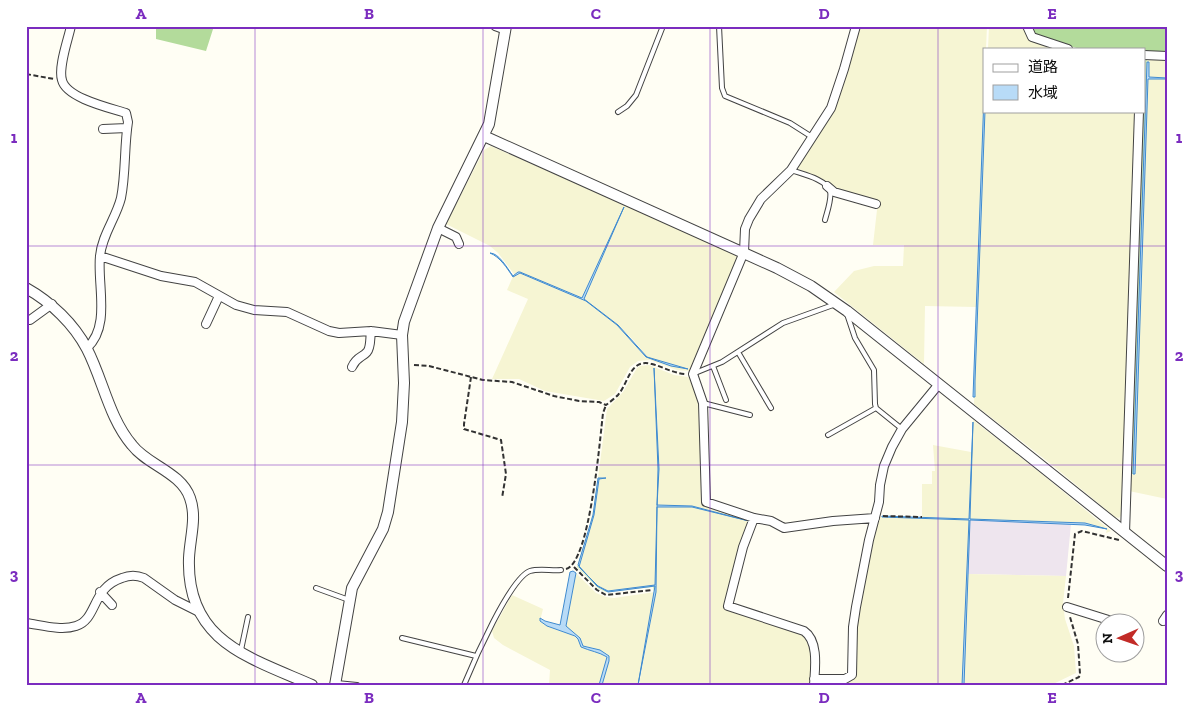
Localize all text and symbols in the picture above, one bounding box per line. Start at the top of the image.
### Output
text: A [136,4,147,23]
text: B [364,4,374,23]
text: C [591,4,601,23]
text: D [818,4,830,23]
text: E [1047,4,1057,23]
legend [983,48,1146,112]
text: 道路 [1028,58,1058,76]
text: 水域 [1028,84,1058,102]
text: 1 [11,128,18,147]
text: 1 [1176,128,1183,147]
text: 2 [10,346,19,365]
text: 2 [1175,346,1184,365]
text: 3 [10,565,19,584]
text: 3 [1175,565,1184,584]
north arrow [1096,614,1146,664]
text: N [1099,632,1116,644]
text: A [136,688,147,707]
text: B [364,688,374,707]
text: C [591,688,601,707]
text: D [818,688,830,707]
text: E [1047,688,1057,707]

